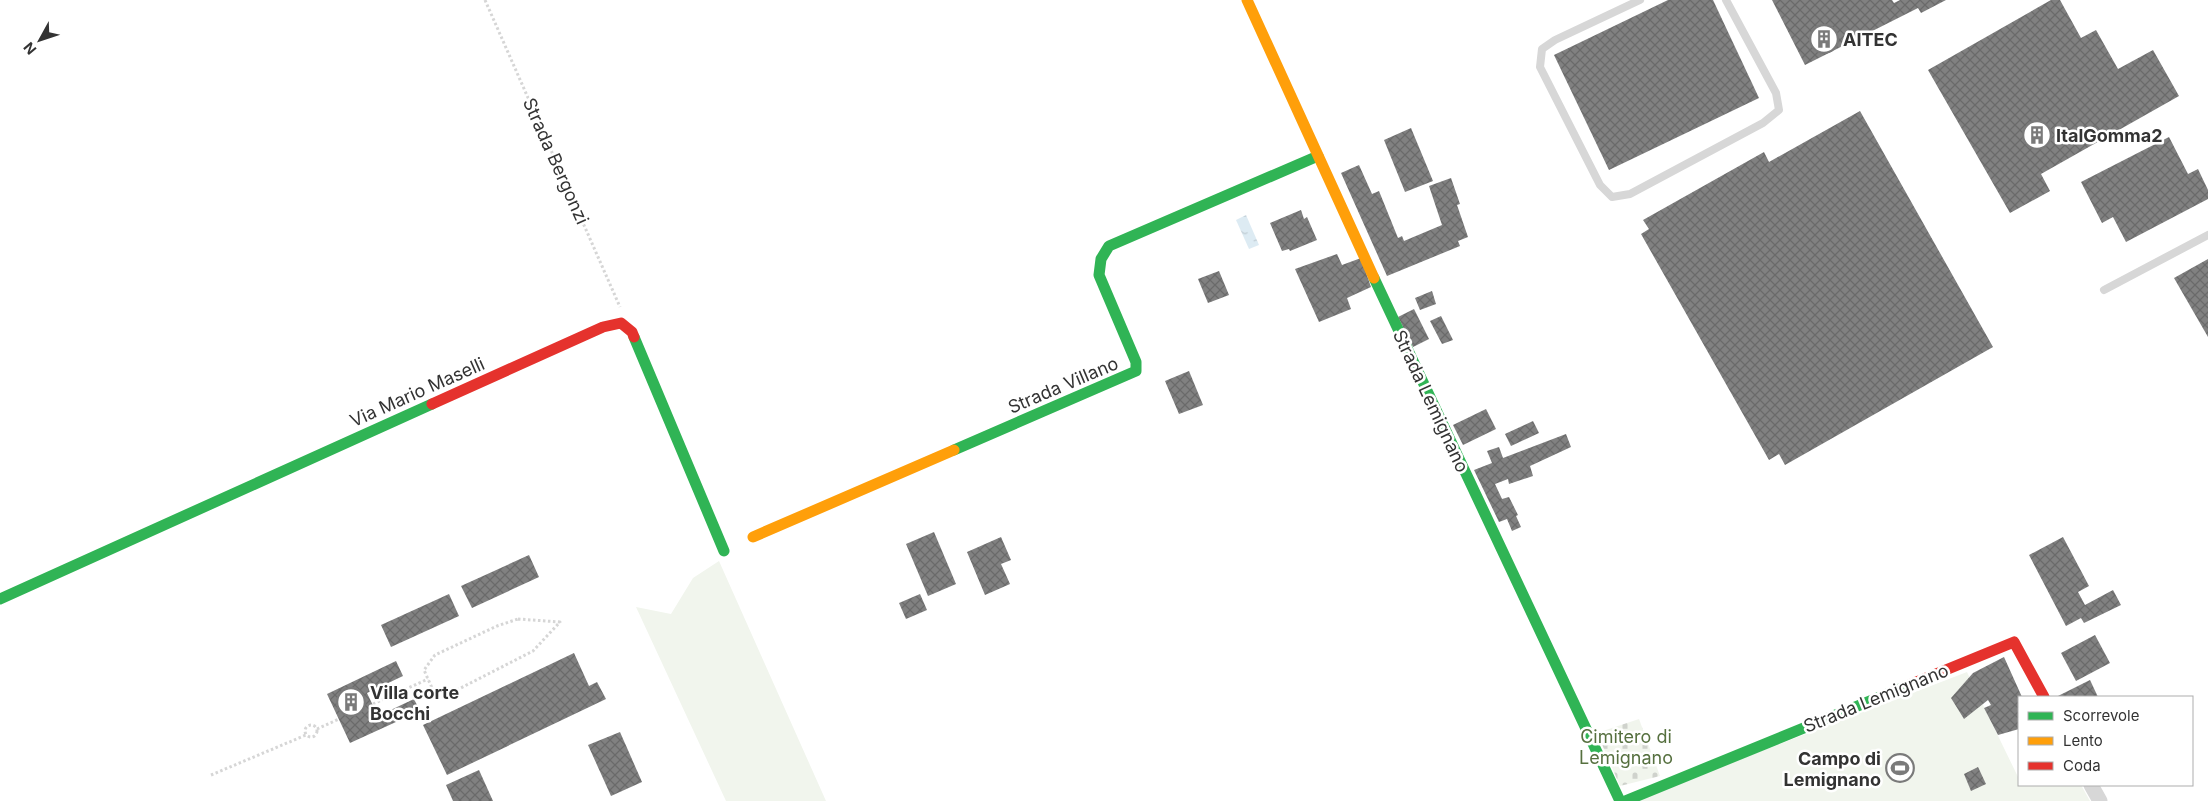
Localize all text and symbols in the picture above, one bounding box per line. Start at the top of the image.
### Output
north arrow [15,15,65,65]
building icon: AITEC [1809,24,1839,54]
place label: AITEC [1843,29,1898,50]
text: N [20,39,40,58]
street label: Strada Bergonzi [519,95,593,227]
building icon: ItalGomma2 [2022,120,2052,150]
place label: ItalGomma2 [2056,125,2163,146]
street label: Strada Lemignano [1389,327,1473,475]
street label: Strada Villano [1005,352,1121,418]
street label: Via Mario Maselli [346,353,488,431]
street label: Strada Lemignano [1800,659,1952,737]
place label: Villa corte Bocchi [370,682,460,724]
building icon: Villa corte Bocchi [336,687,366,717]
legend [2018,696,2193,786]
text: Scorrevole [2063,706,2139,725]
park label: Cimitero di Lemignano [1579,726,1673,768]
text: Lento [2063,731,2103,750]
place label: Campo di Lemignano [1784,748,1881,790]
sports icon: Campo di Lemignano [1885,753,1915,783]
text: Coda [2063,756,2101,775]

